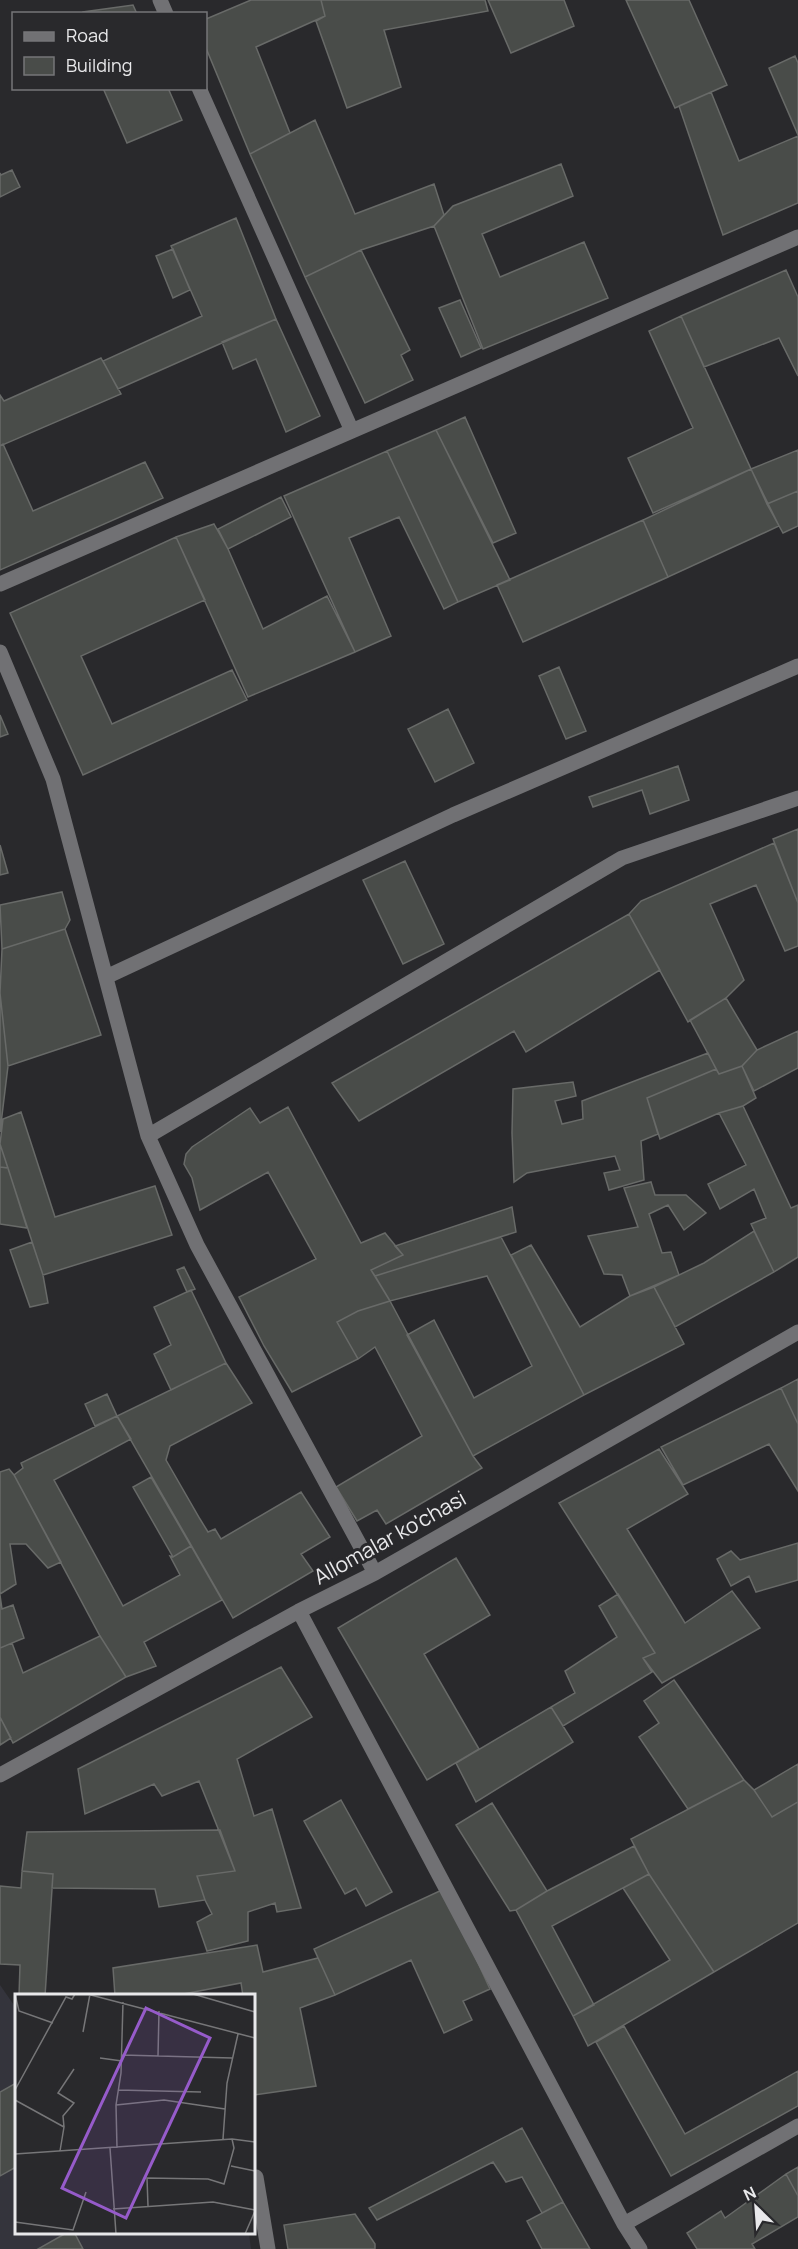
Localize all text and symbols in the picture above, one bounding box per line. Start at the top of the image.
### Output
legend [12,12,207,90]
text: Road [66,23,109,47]
text: Building [66,53,132,77]
street label: Allomalar ko'chasi [308,1484,471,1591]
inset map [15,1994,255,2234]
north arrow [726,2177,786,2237]
text: N [740,2181,760,2206]

